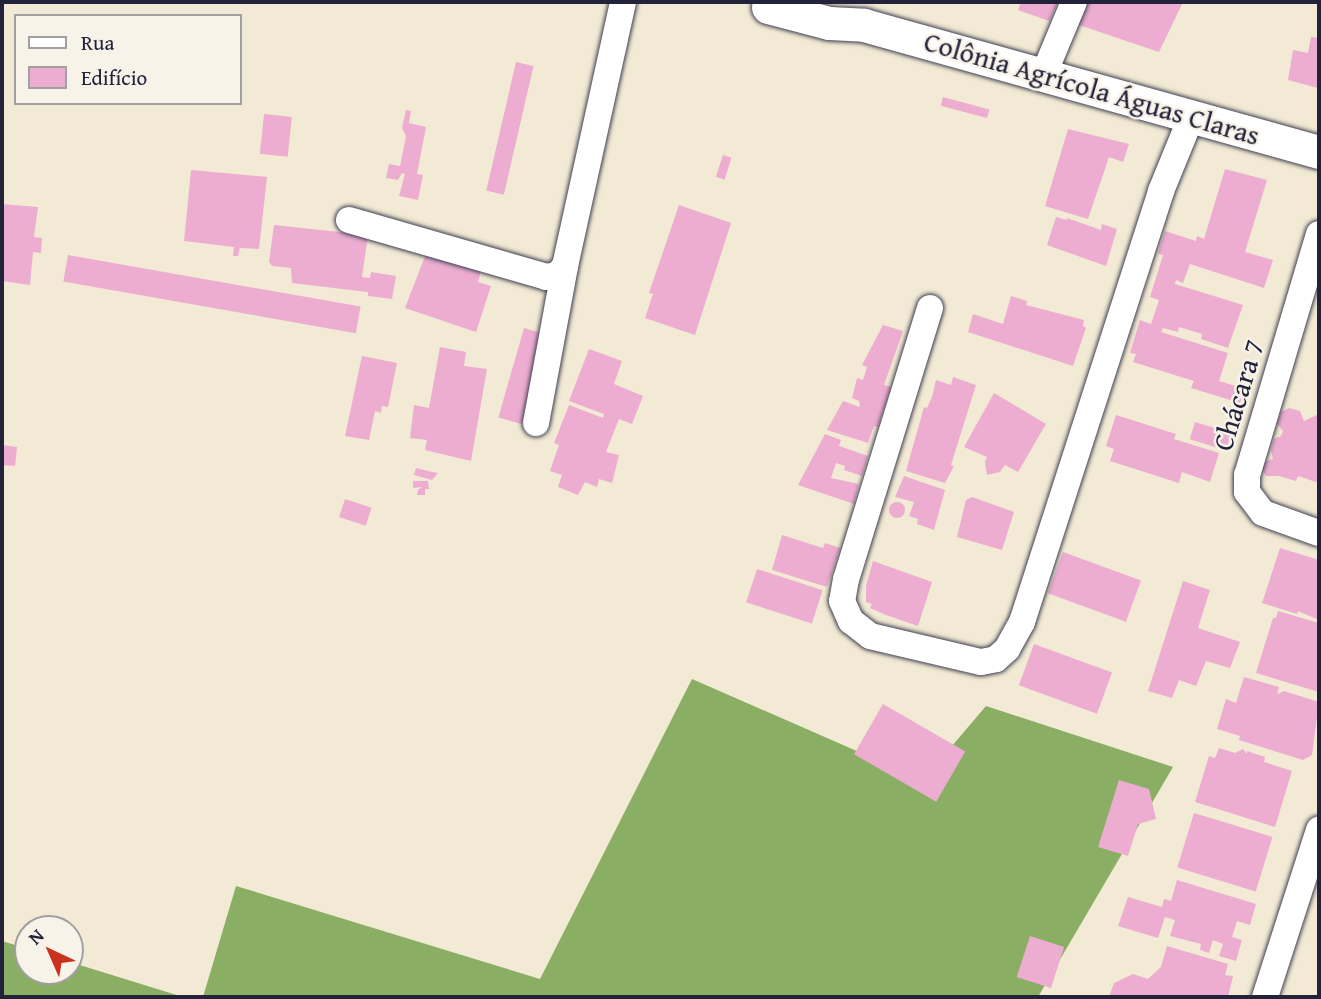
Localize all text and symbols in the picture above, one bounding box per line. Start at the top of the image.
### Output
legend [14,14,242,105]
street label: Colônia Agrícola Águas Claras [920,24,1264,152]
text: Rua [81,27,114,58]
text: Edifício [81,62,147,93]
street label: Chácara 7 [1205,336,1271,454]
north arrow [14,915,84,985]
text: N [22,922,50,951]

